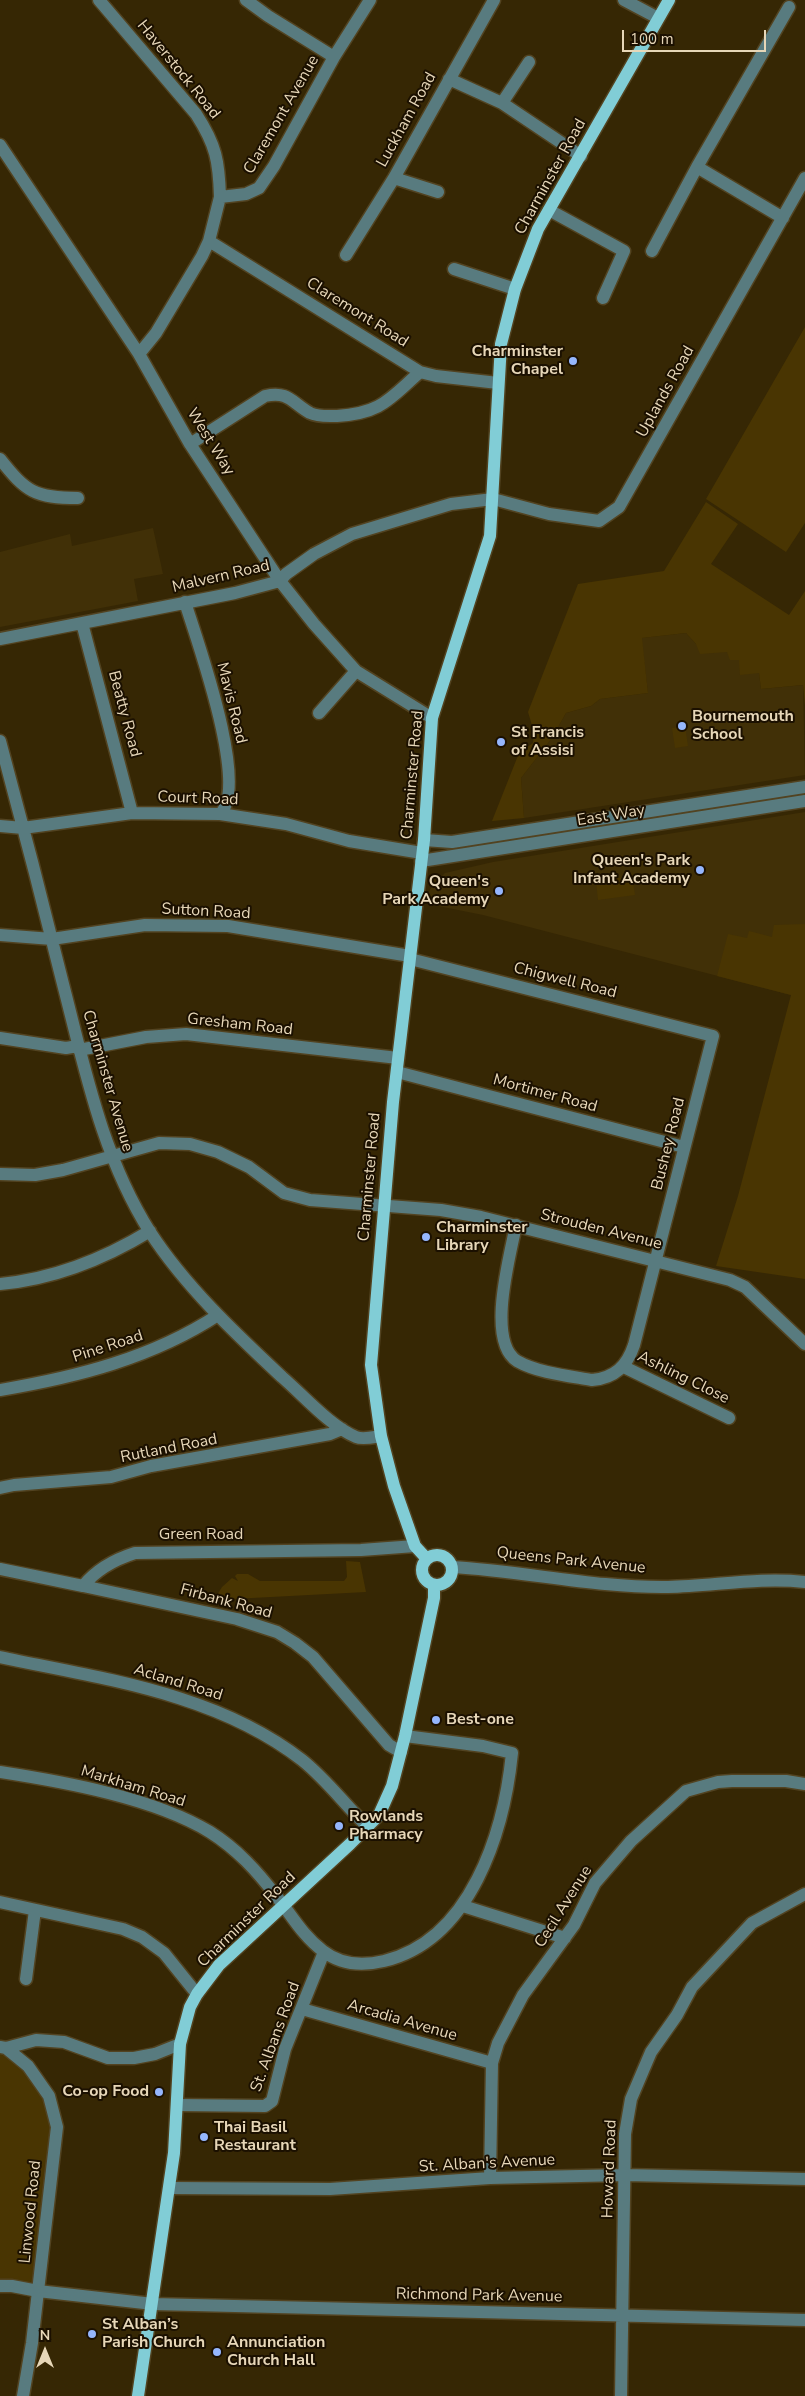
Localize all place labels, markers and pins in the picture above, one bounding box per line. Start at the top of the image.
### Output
place label: Charminster Chapel [472,342,563,380]
marker: Charminster Chapel [567,355,579,367]
place label: Bournemouth School [692,707,794,745]
marker: Bournemouth School [676,720,688,732]
place label: St Francis of Assisi [511,723,584,761]
marker: St Francis of Assisi [495,736,507,748]
place label: Queen's Park Infant Academy [573,851,690,889]
marker: Queen's Park Infant Academy [694,864,706,876]
place label: Queen's Park Academy [382,872,489,910]
marker: Queen's Park Academy [493,885,505,897]
place label: Charminster Library [436,1218,527,1256]
marker: Charminster Library [420,1231,432,1243]
place label: Best-one [446,1710,514,1730]
marker: Best-one [430,1714,442,1726]
place label: Rowlands Pharmacy [349,1807,423,1845]
marker: Rowlands Pharmacy [333,1820,345,1832]
place label: Co-op Food [62,2082,149,2102]
marker: Co-op Food [153,2086,165,2098]
place label: Thai Basil Restaurant [214,2118,296,2156]
marker: Thai Basil Restaurant [198,2131,210,2143]
place label: St Alban’s Parish Church [102,2315,205,2353]
marker: St Alban’s Parish Church [86,2328,98,2340]
place label: Annunciation Church Hall [227,2333,325,2371]
marker: Annunciation Church Hall [211,2346,223,2358]

